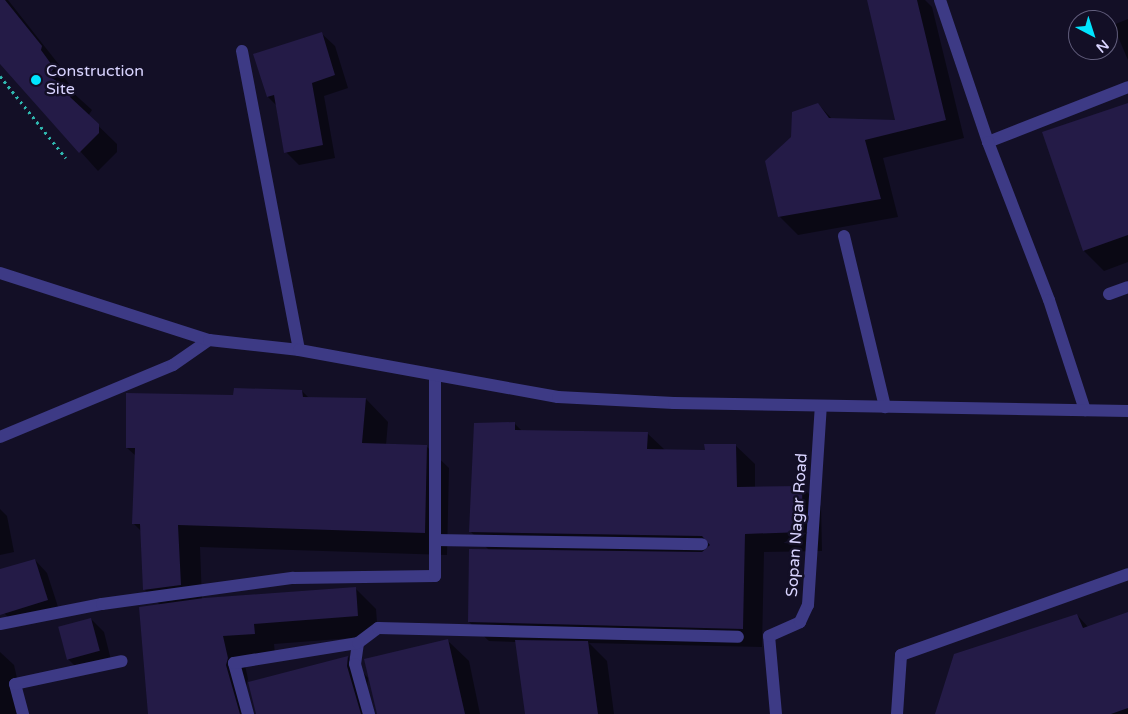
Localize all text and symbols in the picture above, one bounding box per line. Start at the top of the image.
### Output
north arrow [1068,10,1118,60]
text: N [1093,36,1112,56]
place label: Construction Site [46,61,144,99]
marker: Construction Site [30,74,42,86]
street label: Sopan Nagar Road [782,453,812,597]

